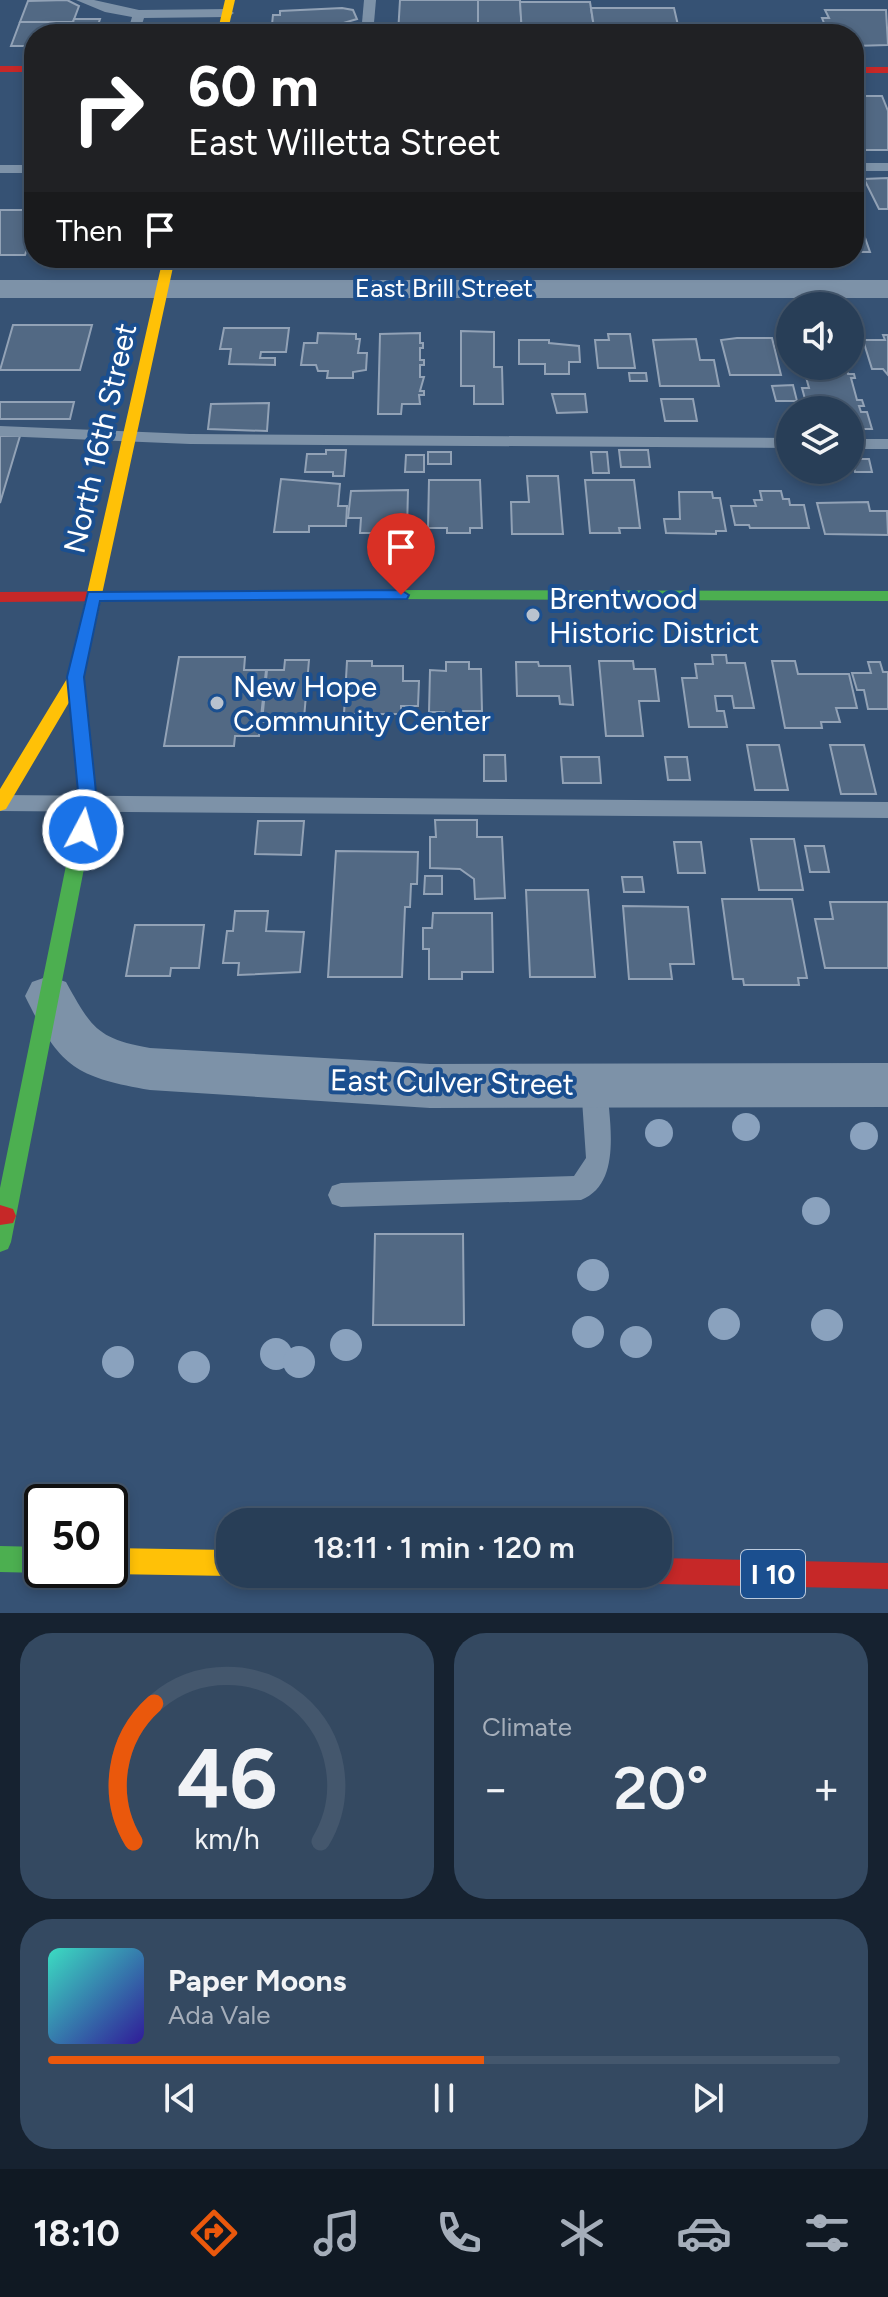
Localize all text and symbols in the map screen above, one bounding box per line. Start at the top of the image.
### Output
text: 60 m [188,53,319,120]
icon: right [56,56,160,160]
text: East Willetta Street [188,121,501,164]
icon: arrive [138,208,182,252]
text: Then [56,212,122,249]
street label: East Brill Street [355,272,533,304]
map controls [776,292,864,484]
button: sound [776,292,864,380]
street label: North 16th Street [56,319,144,557]
button: layers [776,396,864,484]
pin [367,513,435,595]
icon: arrive [379,525,423,569]
place label: Brentwood Historic District [549,580,759,651]
marker: Brentwood Historic District [524,606,542,624]
place label: New Hope Community Center [233,668,491,739]
marker: New Hope Community Center [208,694,226,712]
position arrow [41,788,125,872]
street label: East Culver Street [330,1061,574,1103]
speed limit sign: 50 [24,1484,128,1588]
text: 18:11 · 1 min · 120 m [313,1529,575,1566]
road number: I 10 [741,1550,805,1598]
text: Climate [482,1711,572,1743]
text: 46 [177,1729,277,1829]
text: 20° [613,1752,709,1824]
text: − [482,1762,509,1815]
text: + [813,1762,840,1815]
text: km/h [194,1822,260,1856]
text: Paper Moons [168,1962,347,1999]
text: Ada Vale [168,1999,271,2031]
icon: previous [158,2076,202,2120]
icon: pause [422,2076,466,2120]
icon: next [686,2076,730,2120]
icon: directions [186,2205,242,2261]
icon: music [309,2205,365,2261]
icon: phone [431,2205,487,2261]
icon: climate [554,2205,610,2261]
icon: car [676,2205,732,2261]
icon: filters [799,2205,855,2261]
text: 18:10 [33,2212,120,2255]

